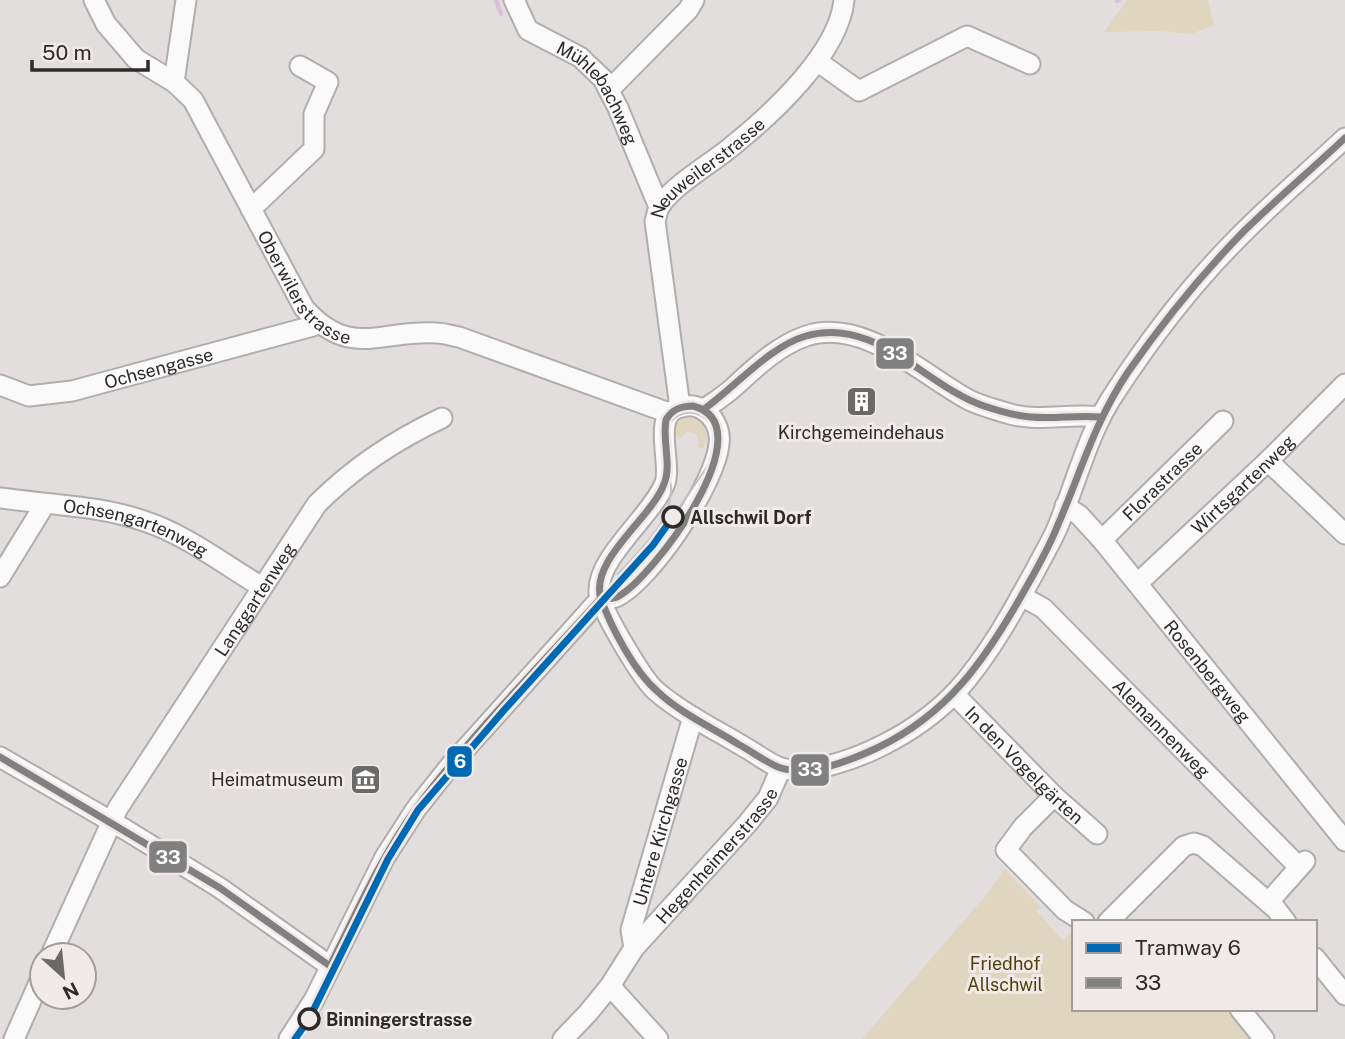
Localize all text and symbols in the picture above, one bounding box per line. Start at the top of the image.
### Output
scale bar [32,28,147,72]
street label: Mühlebachweg [553,36,642,148]
text: 50 m [42,40,92,65]
street label: Neuweilerstrasse [646,113,769,221]
street label: Oberwilerstrasse [254,226,353,348]
line badge: 33 [875,337,915,370]
text: 33 [882,342,908,364]
street label: Ochsengasse [102,343,215,392]
building icon: Kirchgemeindehaus [844,384,878,418]
place label: Kirchgemeindehaus [778,422,944,443]
street label: Wirtsgartenweg [1187,430,1299,538]
street label: Florastrasse [1118,437,1206,525]
street label: Ochsengartenweg [62,495,212,561]
marker: Allschwil Dorf [662,506,684,528]
place label: Allschwil Dorf [690,507,811,528]
street label: Langgartenweg [210,539,299,660]
street label: Rosenbergweg [1160,615,1255,727]
street label: Alemannenweg [1109,675,1215,782]
street label: In den Vogelgärten [961,702,1088,828]
line badge: 6 [446,745,473,778]
text: 6 [454,750,466,772]
line badge: 33 [790,753,830,787]
street label: Untere Kirchgasse [628,754,691,908]
text: 33 [797,758,823,780]
museum icon: Heimatmuseum [349,762,383,796]
place label: Heimatmuseum [211,769,343,790]
street label: Hegenheimerstrasse [651,785,782,928]
line badge: 33 [148,840,188,874]
text: 33 [155,846,181,868]
legend [1072,920,1317,1011]
text: Tramway 6 [1135,935,1241,960]
north arrow [28,941,98,1011]
park label: Friedhof Allschwil [967,953,1043,995]
text: 33 [1135,970,1161,995]
text: N [59,978,82,1004]
marker: Binningerstrasse [298,1008,320,1030]
place label: Binningerstrasse [326,1009,472,1030]

